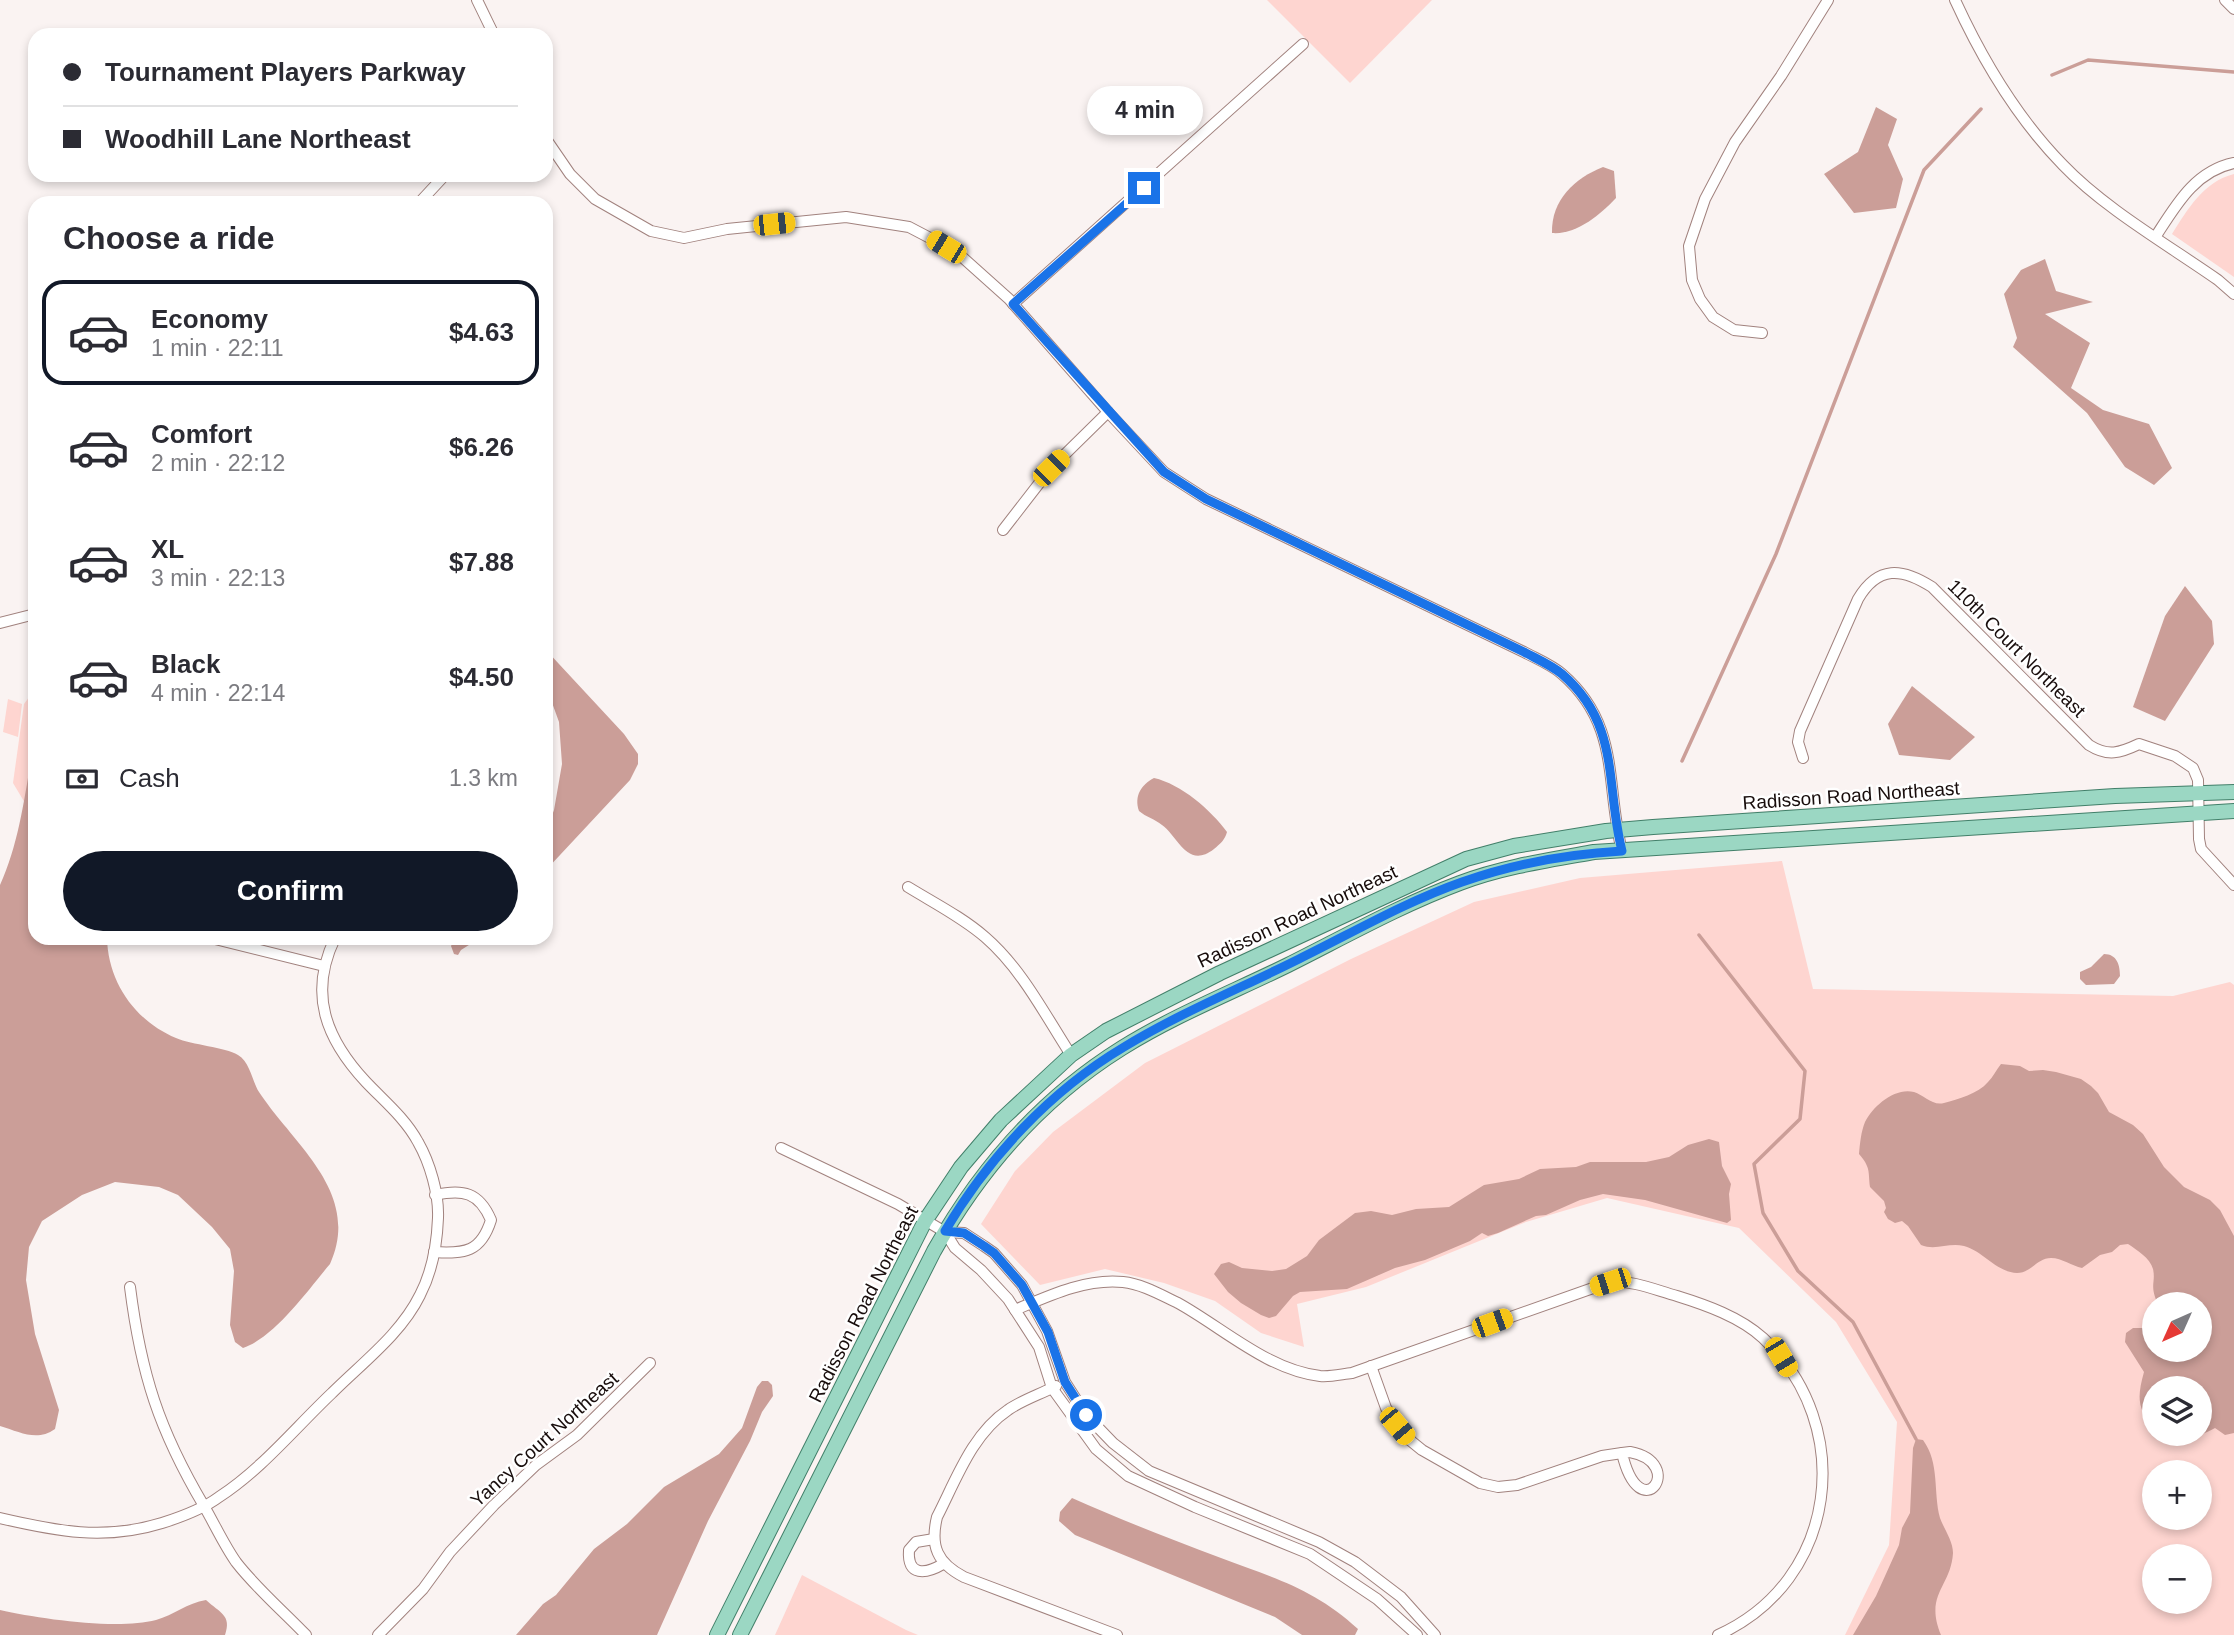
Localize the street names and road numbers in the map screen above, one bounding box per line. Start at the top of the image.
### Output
street label: 110th Court Northeast [1944,575,2090,722]
street label: Radisson Road Northeast [1742,777,1961,814]
street label: Radisson Road Northeast [1194,861,1401,972]
street label: Radisson Road Northeast [805,1202,923,1406]
street label: Yancy Court Northeast [466,1367,623,1511]

